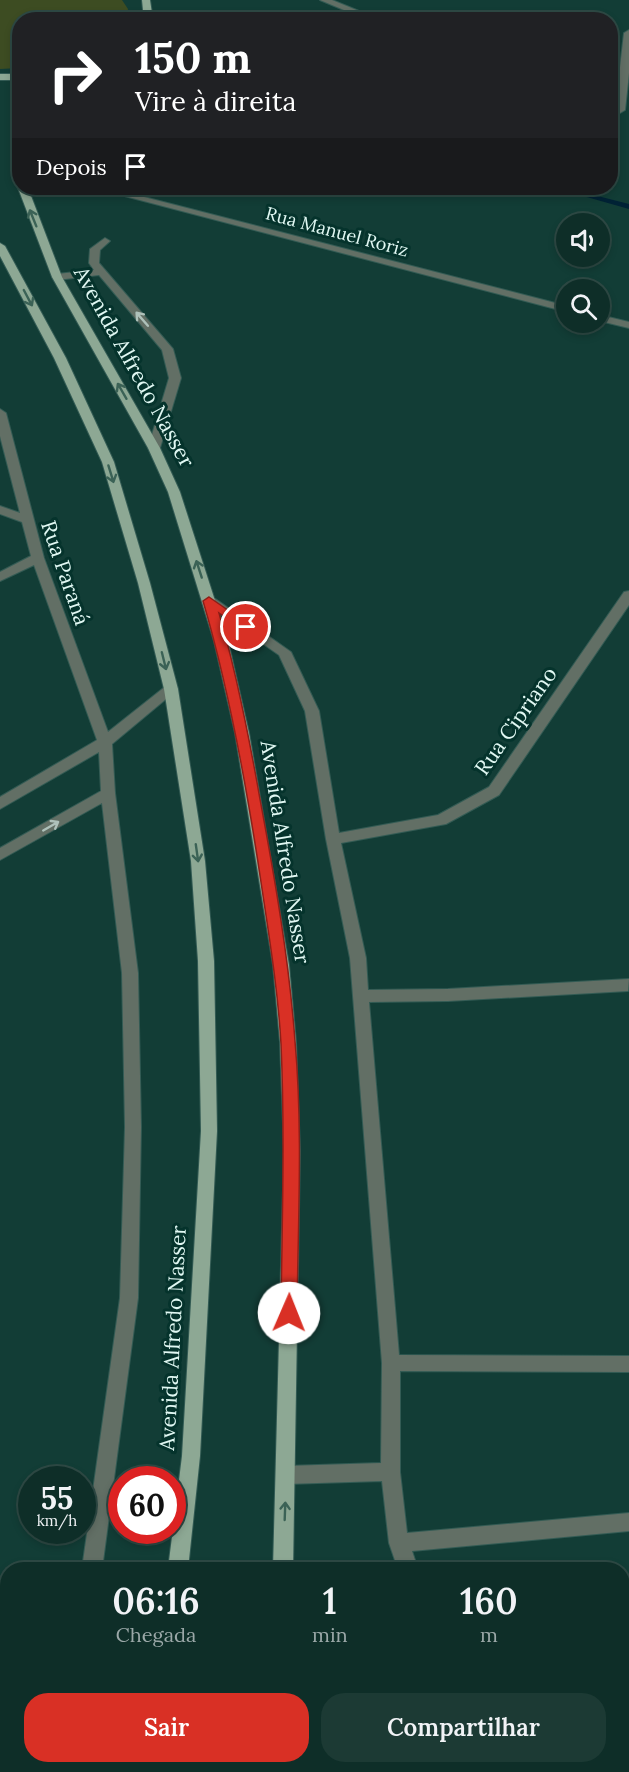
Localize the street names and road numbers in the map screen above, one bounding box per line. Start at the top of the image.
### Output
street label: Rua Manuel Roriz [263,201,411,262]
street label: Avenida Alfredo Nasser [68,261,201,472]
street label: Rua Paraná [35,517,96,629]
street label: Rua Cipriano [468,661,563,780]
street label: Avenida Alfredo Nasser [254,738,316,965]
street label: Avenida Alfredo Nasser [153,1225,192,1452]

